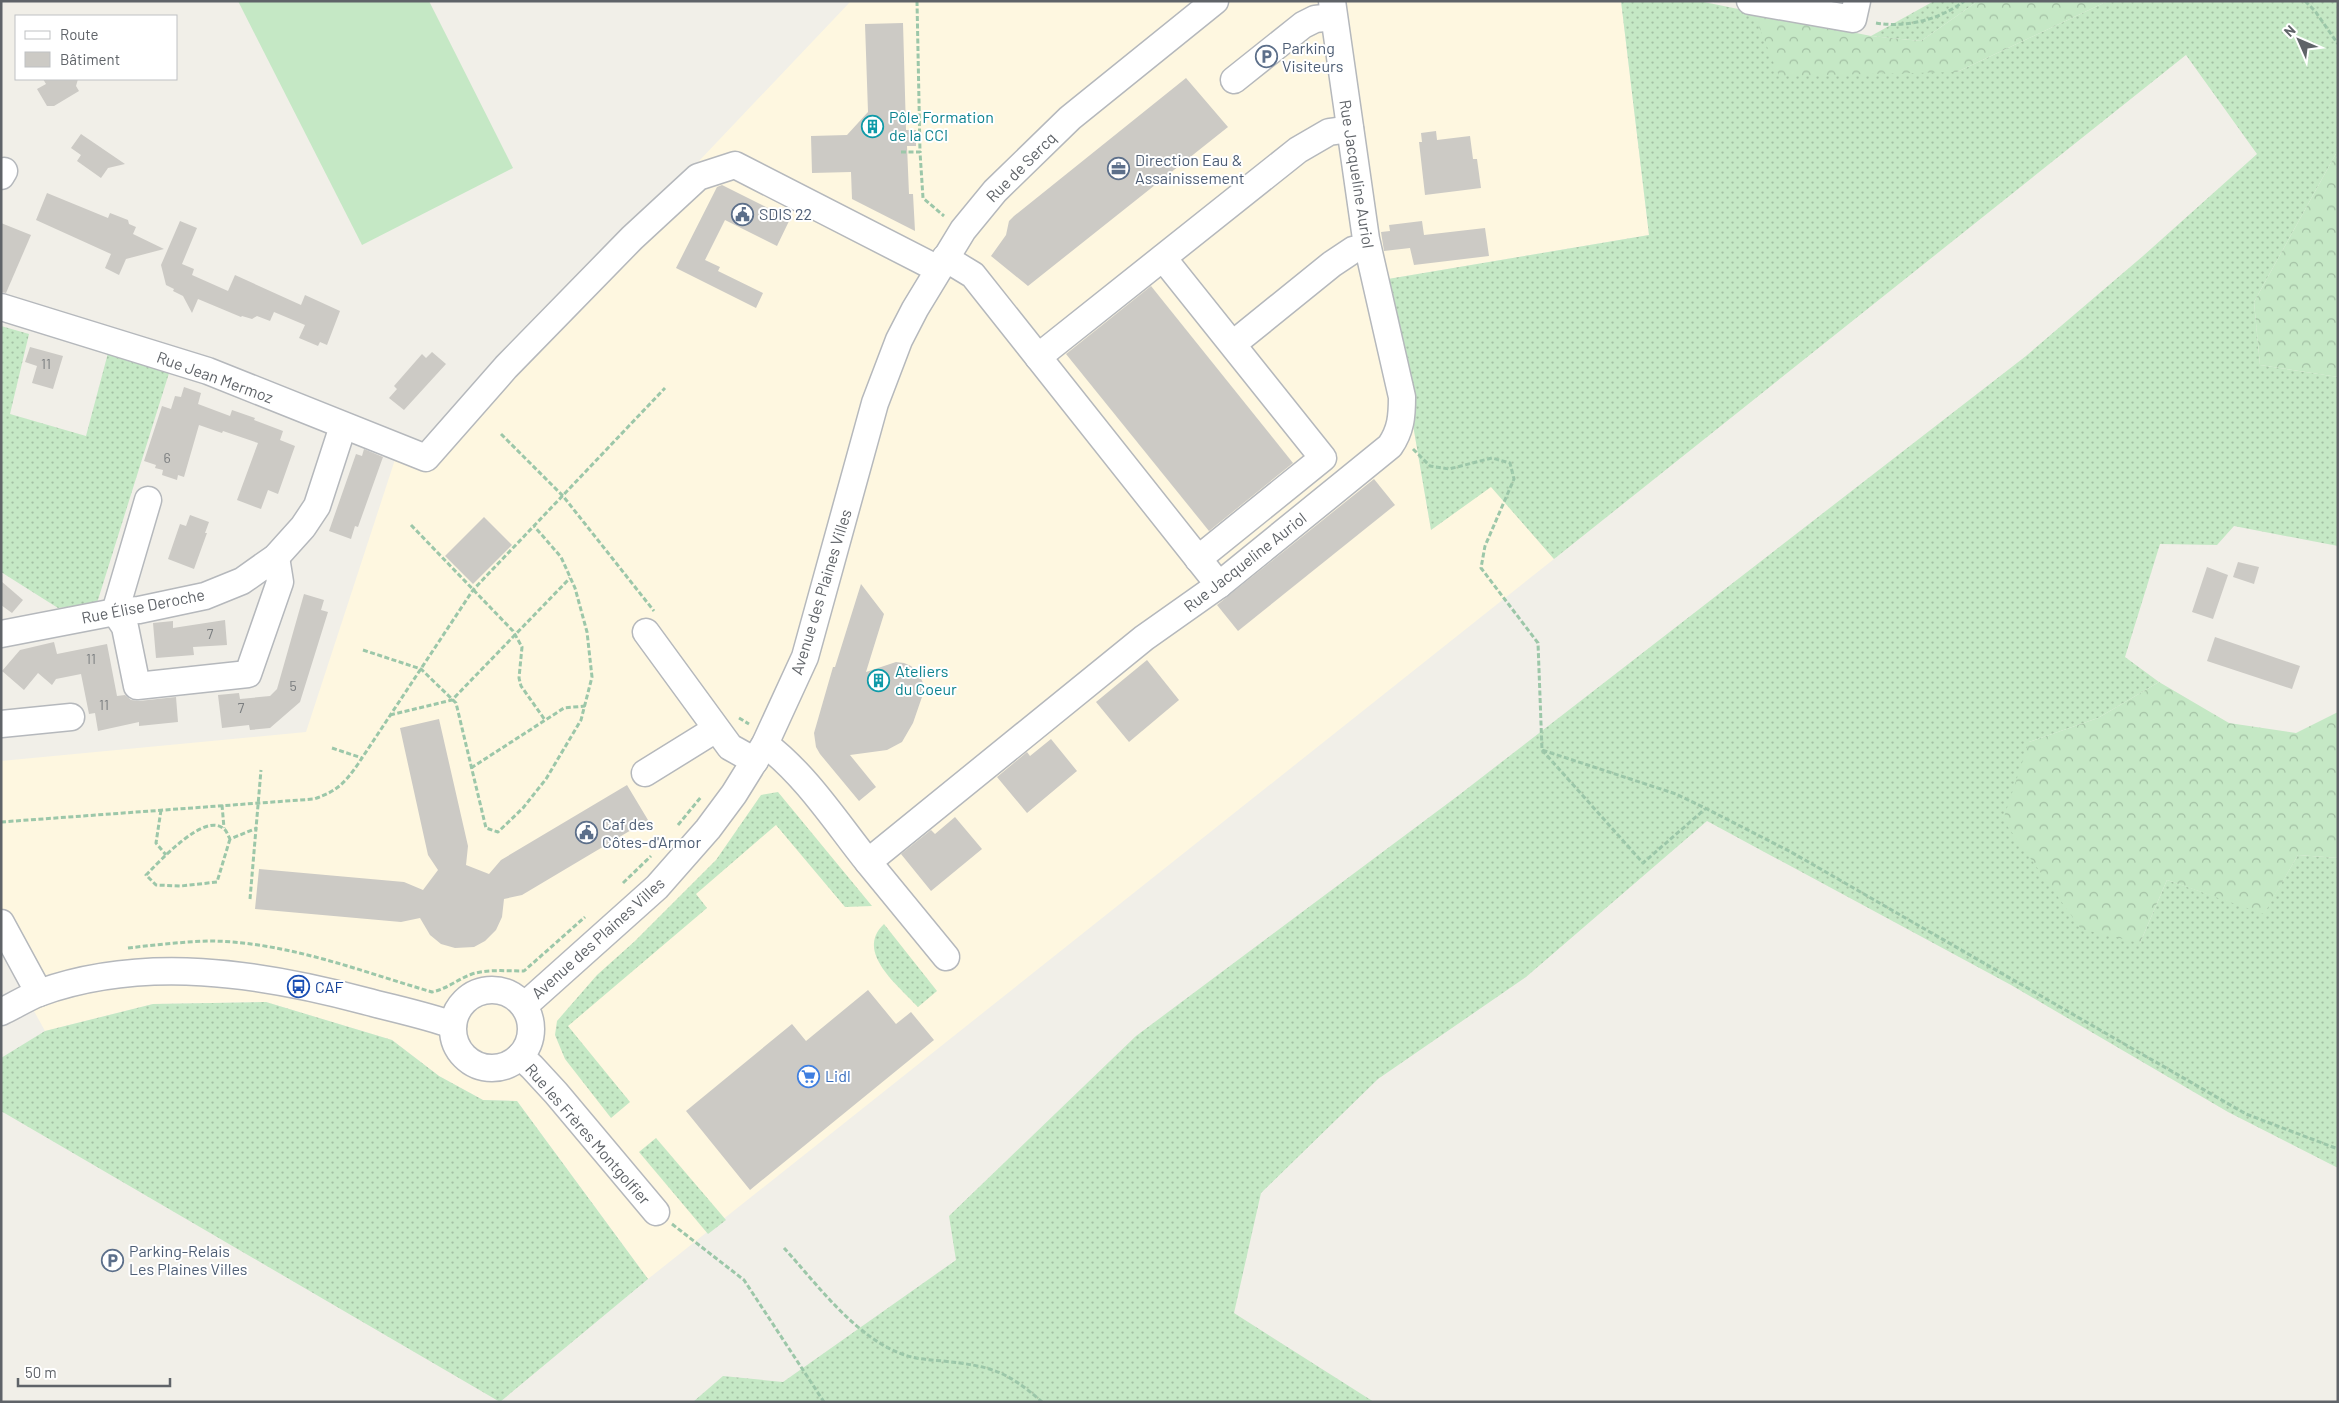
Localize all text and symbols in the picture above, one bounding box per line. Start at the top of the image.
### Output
legend [15,15,178,80]
north arrow [2274,15,2324,65]
text: N [2280,21,2299,40]
text: Route [60,25,99,43]
place label: Parking Visiteurs [1282,38,1343,75]
parking icon: Parking Visiteurs [1254,45,1278,69]
text: Bâtiment [60,50,120,68]
street label: Rue Jacqueline Auriol [1336,98,1379,250]
place label: Pôle Formation de la CCI [889,107,994,144]
building icon: Pôle Formation de la CCI [861,114,885,138]
street label: Rue de Sercq [982,128,1060,206]
place label: Direction Eau & Assainissement [1135,150,1245,187]
office icon: Direction Eau & Assainissement [1107,157,1131,181]
public building icon: SDIS 22 [731,202,755,226]
place label: SDIS 22 [759,204,812,223]
street label: Rue Jean Mermoz [154,347,276,406]
house number: 11 [41,355,51,372]
house number: 6 [163,449,171,466]
street label: Avenue des Plaines Villes [786,507,855,677]
street label: Rue Jacqueline Auriol [1180,508,1310,615]
street label: Rue Élise Deroche [80,584,206,627]
house number: 7 [207,625,214,642]
house number: 11 [86,650,96,667]
place label: Ateliers du Coeur [895,661,957,698]
building icon: Ateliers du Coeur [867,668,891,692]
house number: 5 [289,677,297,694]
house number: 11 [99,696,109,713]
house number: 7 [238,699,245,716]
place label: Caf des Côtes-d'Armor [602,814,701,851]
public building icon: Caf des Côtes-d'Armor [574,821,598,845]
street label: Avenue des Plaines Villes [527,873,668,1002]
bus stop icon: CAF [287,975,311,999]
place label: CAF [315,977,344,996]
street label: Rue les Frères Montgolfier [522,1059,655,1208]
supermarket icon: Lidl [797,1064,821,1088]
place label: Lidl [825,1066,851,1085]
place label: Parking-Relais Les Plaines Villes [129,1241,248,1278]
parking icon: Parking-Relais Les Plaines Villes [101,1248,125,1272]
scale bar [18,1356,170,1388]
text: 50 m [25,1363,57,1381]

